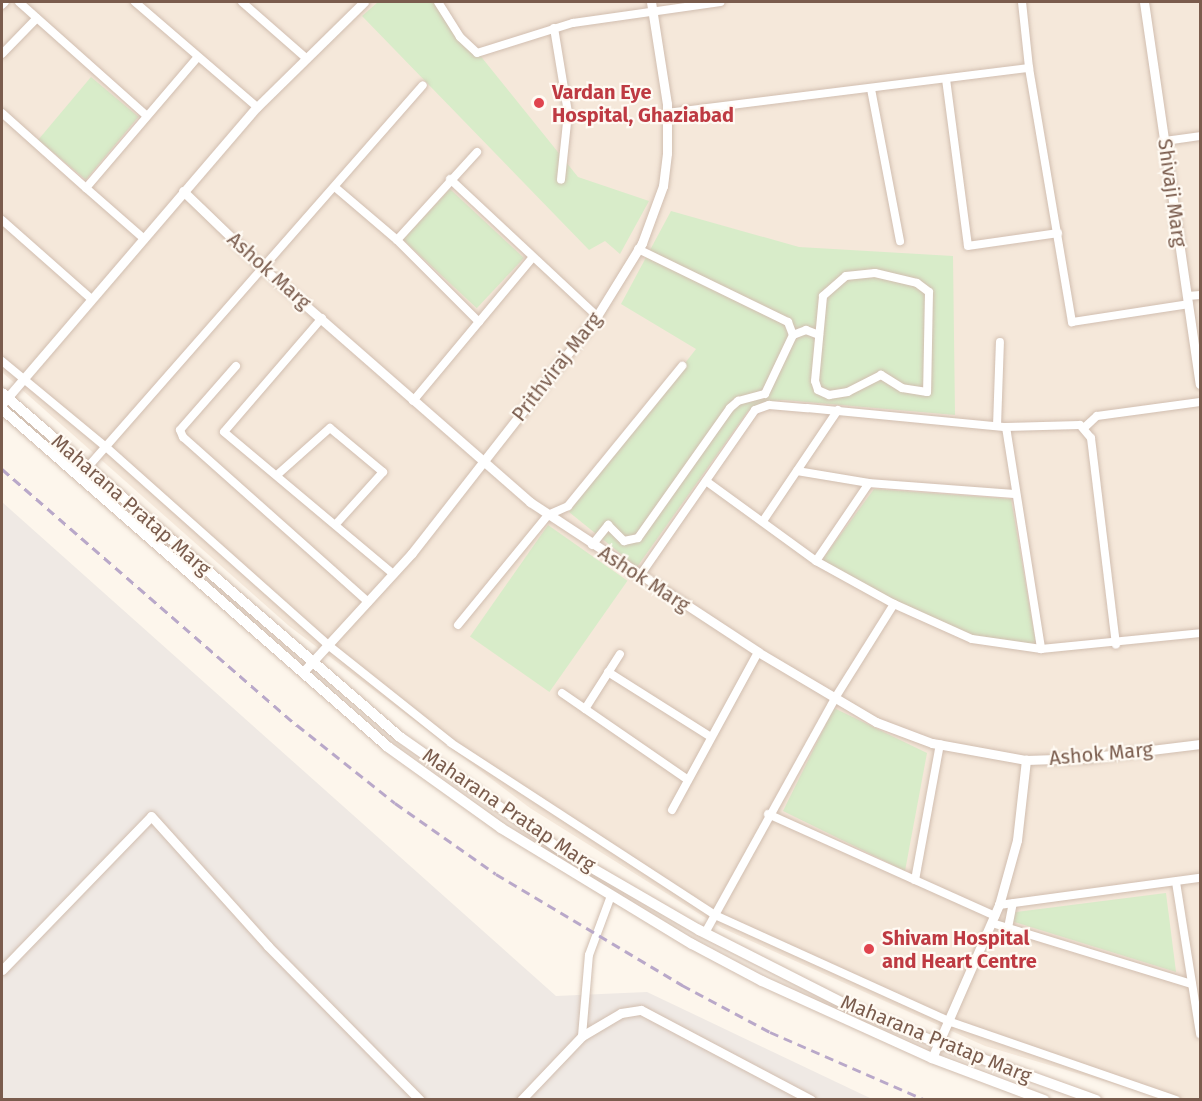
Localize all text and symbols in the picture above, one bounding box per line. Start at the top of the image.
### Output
place label: Vardan Eye Hospital, Ghaziabad [552,80,734,127]
marker: Vardan Eye Hospital, Ghaziabad [530,94,548,112]
street label: Shivaji Marg [1153,137,1191,249]
street label: Ashok Marg [222,227,316,315]
street label: Prithviraj Marg [507,308,607,426]
street label: Maharana Pratap Marg [46,429,216,581]
street label: Ashok Marg [594,541,694,617]
street label: Ashok Marg [1048,738,1154,770]
street label: Maharana Pratap Marg [418,743,600,877]
place label: Shivam Hospital and Heart Centre [882,926,1037,973]
marker: Shivam Hospital and Heart Centre [860,940,878,958]
street label: Maharana Pratap Marg [837,990,1035,1088]

